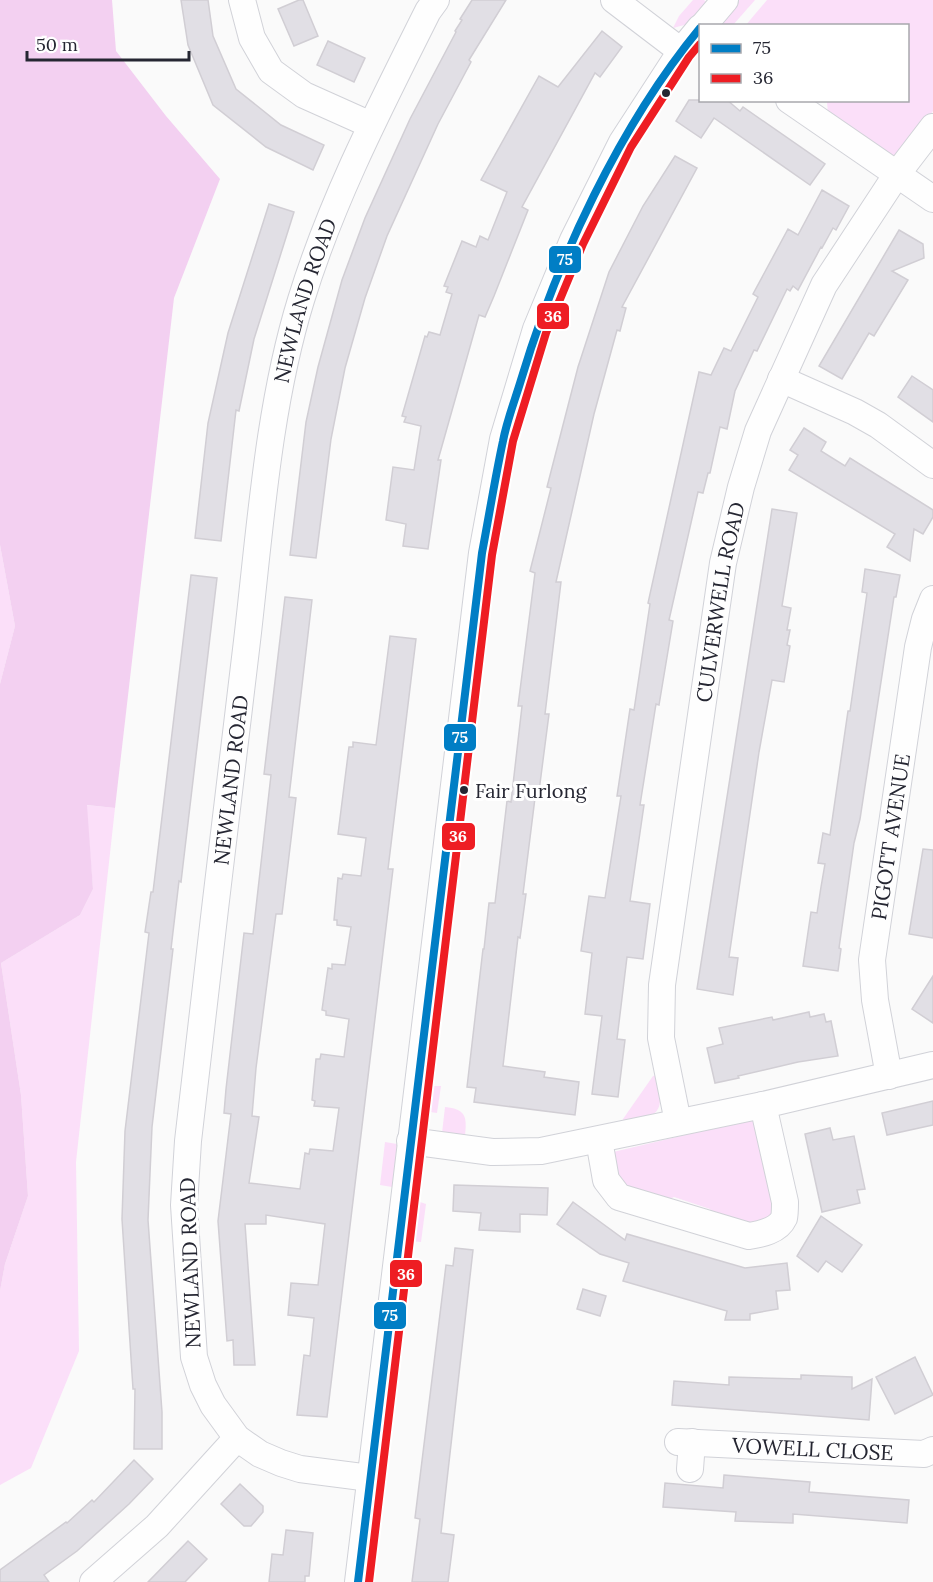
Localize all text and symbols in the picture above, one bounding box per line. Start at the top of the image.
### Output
scale bar [27,24,189,62]
legend [699,24,909,102]
text: 50 m [36,33,78,56]
text: 75 [753,36,771,59]
text: 36 [753,66,773,89]
unlabelled marker [660,87,672,99]
street label: NEWLAND ROAD [267,214,342,385]
line badge: 75 [548,245,582,274]
text: 75 [557,249,573,269]
line badge: 36 [536,302,570,330]
text: 36 [544,306,562,326]
street label: CULVERWELL ROAD [690,499,751,704]
street label: NEWLAND ROAD [207,693,254,867]
line badge: 75 [443,723,477,752]
text: 75 [452,727,468,747]
street label: PIGOTT AVENUE [865,752,916,922]
place label: Fair Furlong [475,778,588,803]
marker: Fair Furlong [458,784,470,796]
line badge: 36 [441,822,476,851]
text: 36 [449,826,467,846]
street label: NEWLAND ROAD [174,1177,206,1349]
line badge: 36 [389,1259,423,1288]
text: 36 [397,1264,415,1284]
line badge: 75 [373,1301,407,1330]
text: 75 [382,1305,398,1325]
street label: VOWELL CLOSE [730,1431,894,1466]

